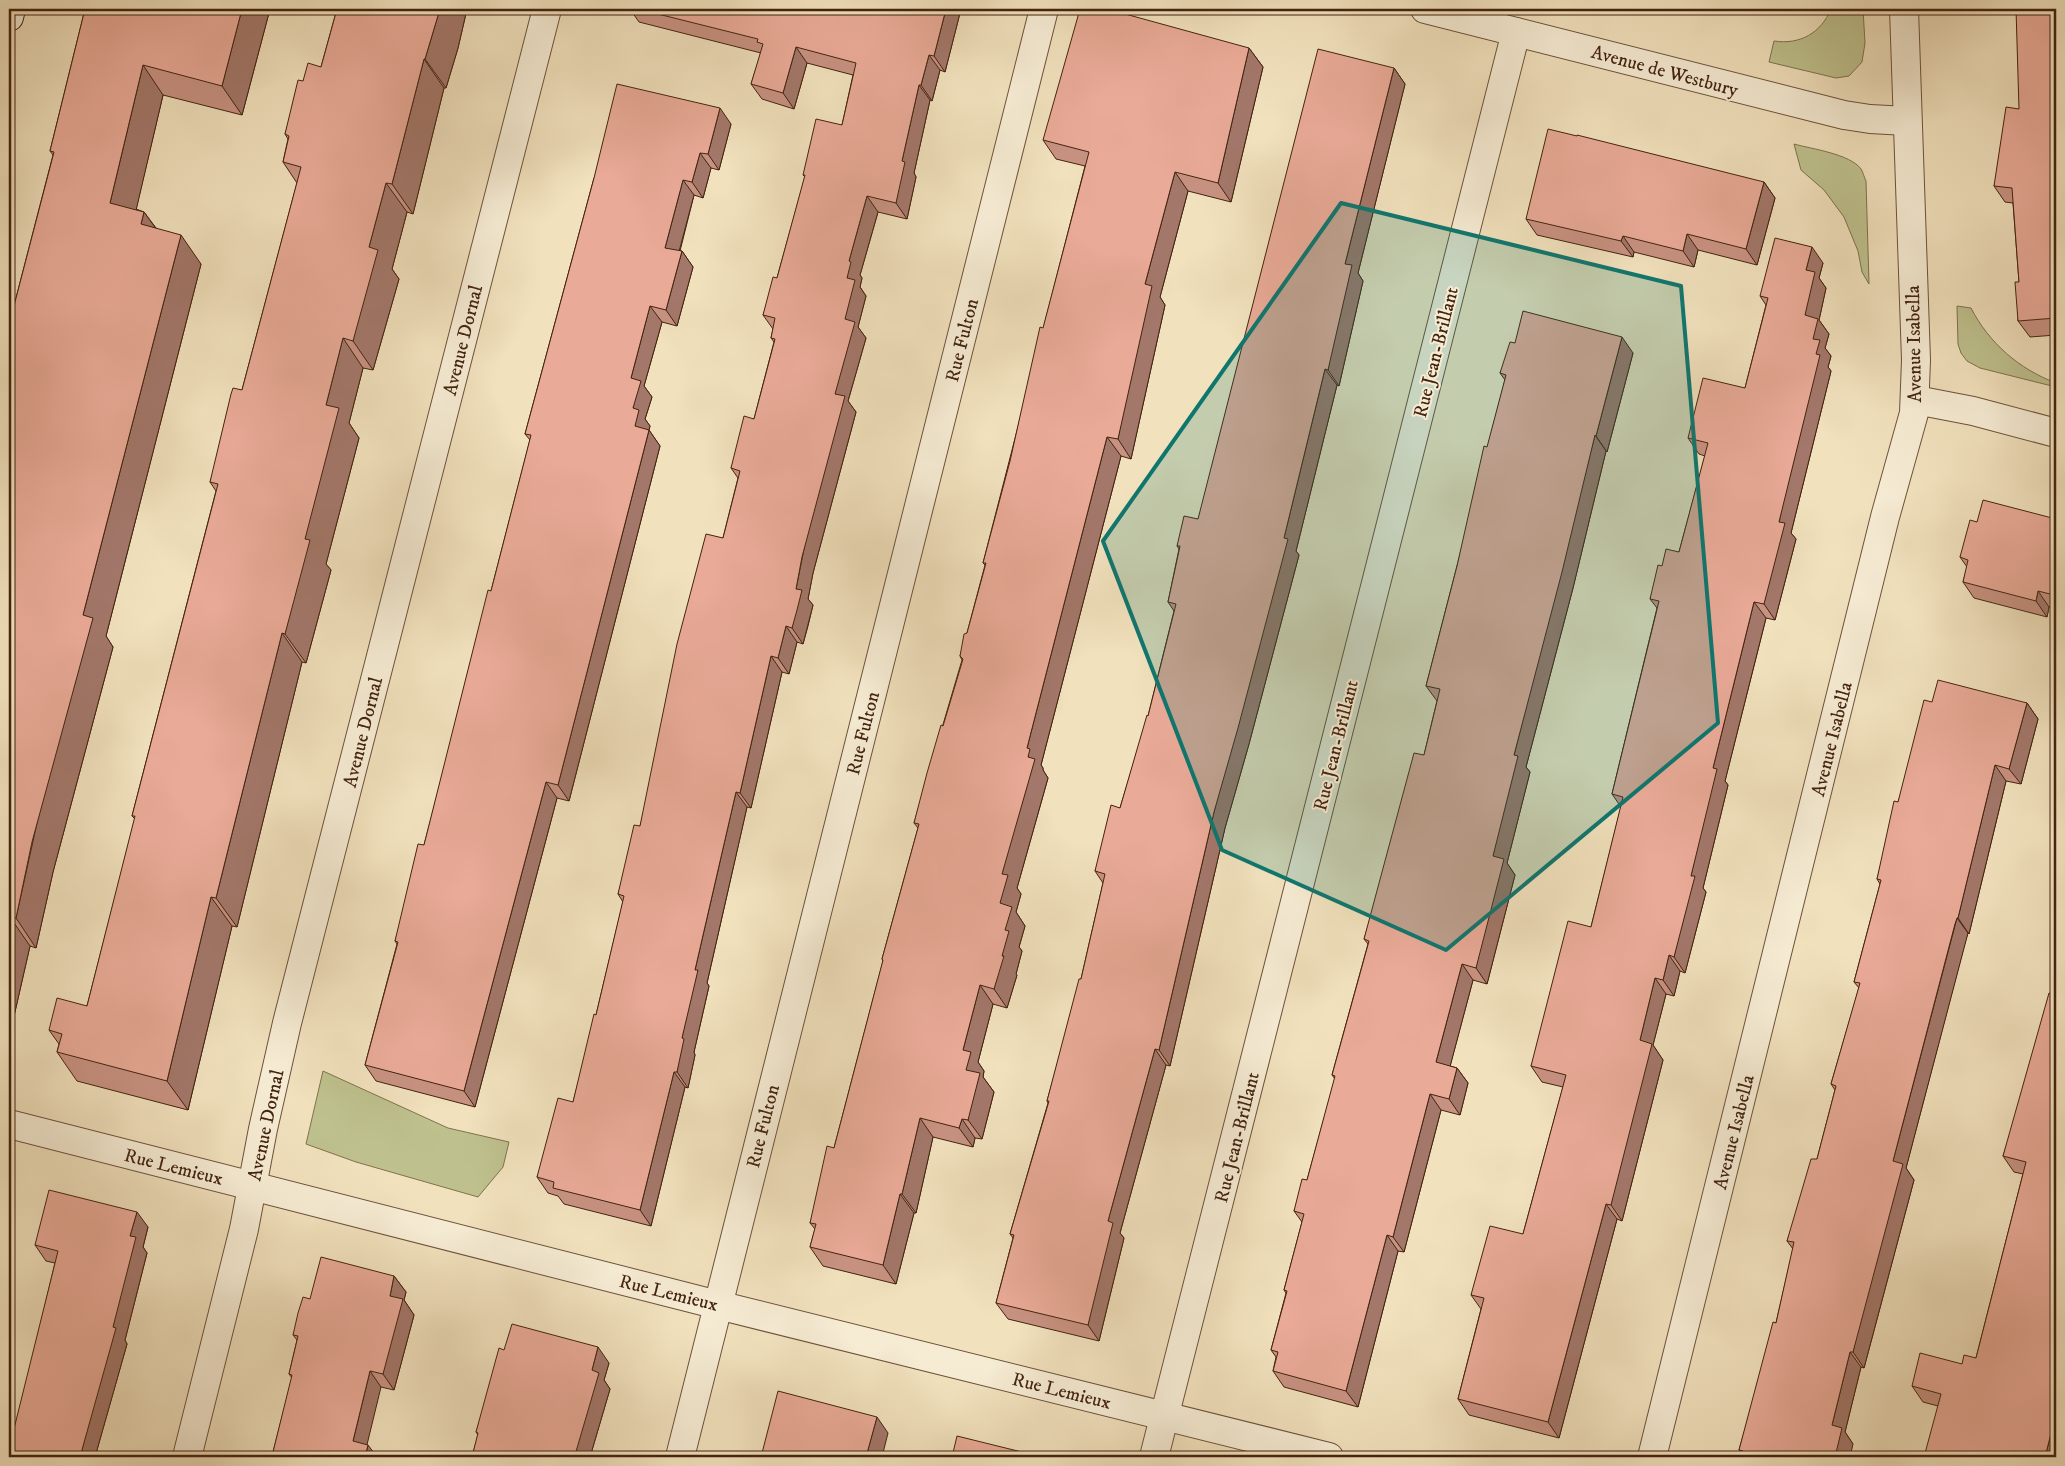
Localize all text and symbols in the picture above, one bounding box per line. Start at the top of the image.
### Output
street label: Avenue de Westbury [1589,41,1742,102]
street label: Avenue Dornal [439,282,488,398]
street label: Rue Jean-Brillant [1409,285,1464,420]
street label: Avenue Isabella [1902,285,1927,403]
street label: Rue Fulton [941,296,984,384]
street label: Avenue Dornal [339,674,388,790]
street label: Rue Jean-Brillant [1309,678,1364,813]
street label: Avenue Isabella [1807,680,1858,799]
street label: Rue Fulton [842,689,885,777]
street label: Avenue Dornal [243,1067,290,1183]
street label: Rue Jean-Brillant [1210,1070,1265,1205]
street label: Avenue Isabella [1709,1073,1760,1192]
street label: Rue Fulton [742,1082,785,1170]
street label: Rue Lemieux [122,1144,226,1191]
street label: Rue Lemieux [617,1270,721,1317]
street label: Rue Lemieux [1010,1368,1114,1415]

